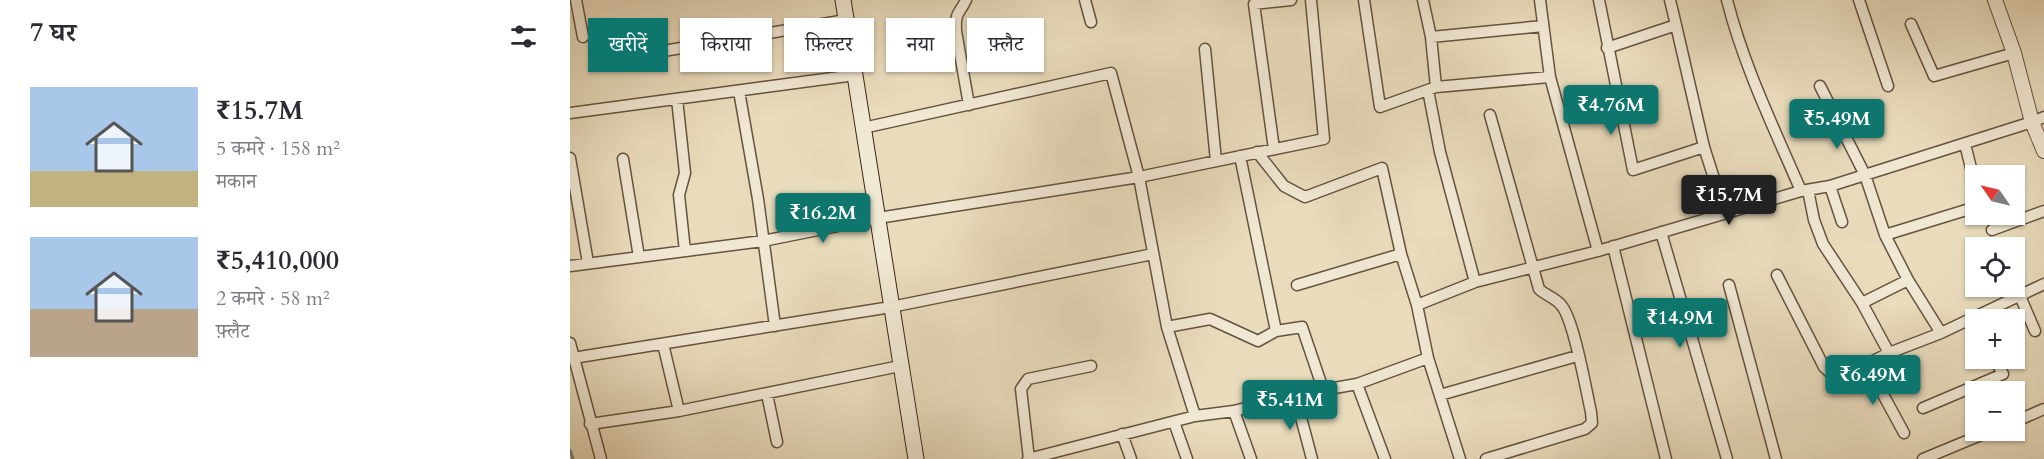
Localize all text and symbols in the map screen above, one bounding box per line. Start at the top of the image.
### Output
text: 7 घर [30,15,76,50]
chip: खरीदें [588,18,668,72]
chip: किराया [680,18,772,72]
chip: फ़िल्टर [784,18,874,72]
chip: नया [886,18,955,72]
chip: फ़्लैट [967,18,1044,72]
icon: filters [507,20,540,53]
pin: ₹4.76M [1562,85,1660,136]
text: ₹4.76M [1577,91,1645,118]
text: ₹15.7M [216,93,303,128]
pin: ₹5.49M [1788,99,1886,150]
text: ₹5.49M [1803,105,1871,132]
icon: home [78,111,150,183]
text: 5 कमरे · 158 m² [216,135,340,162]
north arrow [1965,165,2025,225]
map controls [1965,165,2025,441]
text: मकान [216,168,257,195]
pin: ₹15.7M [1680,175,1778,226]
text: ₹15.7M [1695,181,1763,208]
pin: ₹16.2M [774,193,872,244]
text: ₹16.2M [789,199,857,226]
button: locate [1965,237,2025,297]
text: ₹5,410,000 [216,243,339,278]
icon: home [78,261,150,333]
text: 2 कमरे · 58 m² [216,285,330,312]
pin: ₹14.9M [1631,298,1729,349]
text: ₹14.9M [1646,304,1714,331]
button: + [1965,309,2025,369]
text: फ़्लैट [216,318,249,345]
pin: ₹6.49M [1824,355,1922,406]
text: ₹6.49M [1839,361,1907,388]
pin: ₹5.41M [1241,380,1339,431]
button: − [1965,381,2025,441]
text: ₹5.41M [1256,386,1324,413]

